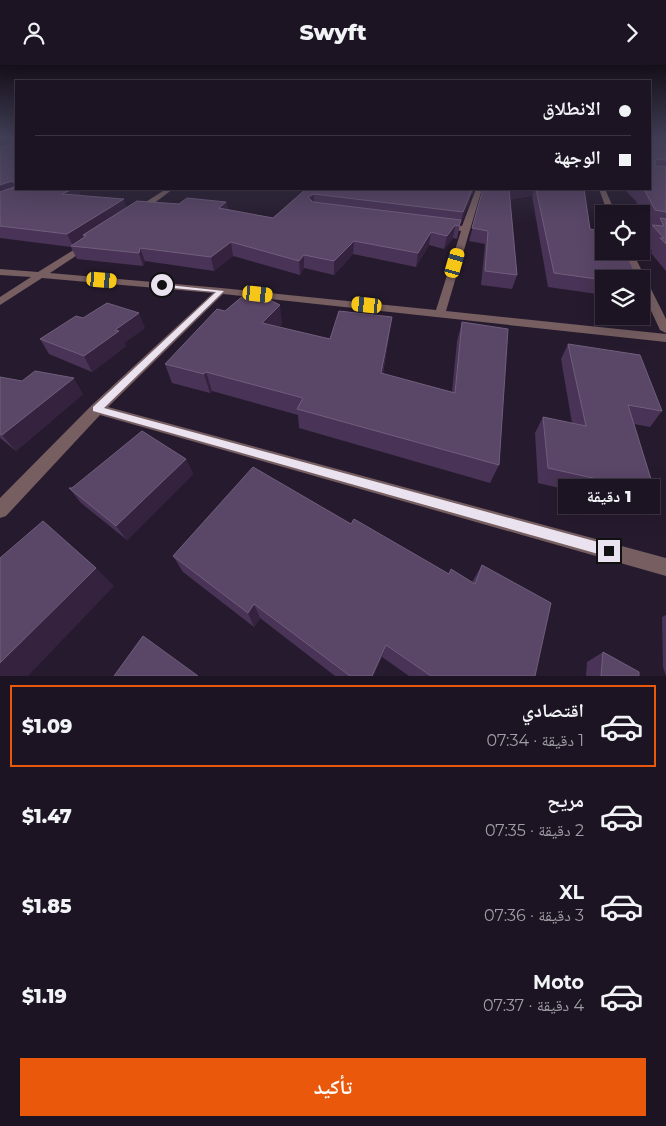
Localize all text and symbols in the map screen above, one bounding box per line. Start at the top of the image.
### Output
icon: person [20,19,48,47]
text: Swyft [299,19,367,46]
icon: forward [618,19,646,47]
text: الانطلاق [542,97,601,120]
text: الوجهة [553,146,601,169]
map controls [595,205,650,325]
button: locate [595,205,650,260]
car [443,247,466,279]
button: layers [595,270,650,325]
car [86,271,117,289]
route start [151,274,173,296]
car [242,285,273,303]
car [351,296,382,314]
callout: 1 دقيقة [558,479,660,513]
text: 1 دقيقة [587,487,631,506]
route end [598,540,620,562]
text: اقتصادي [522,699,584,722]
icon: car [599,704,644,749]
text: $1.09 [22,715,72,738]
text: 1 دقيقة · 07:34 [487,731,584,750]
text: مريح [547,789,584,812]
icon: car [599,794,644,839]
text: $1.47 [22,805,72,828]
text: 2 دقيقة · 07:35 [485,821,584,840]
text: XL [559,881,584,904]
icon: car [599,884,644,929]
text: $1.85 [22,895,72,918]
text: 3 دقيقة · 07:36 [484,906,584,925]
text: Moto [533,971,584,994]
icon: car [599,974,644,1019]
text: $1.19 [22,985,67,1008]
text: 4 دقيقة · 07:37 [483,996,584,1015]
button: تأكيد [20,1058,646,1116]

